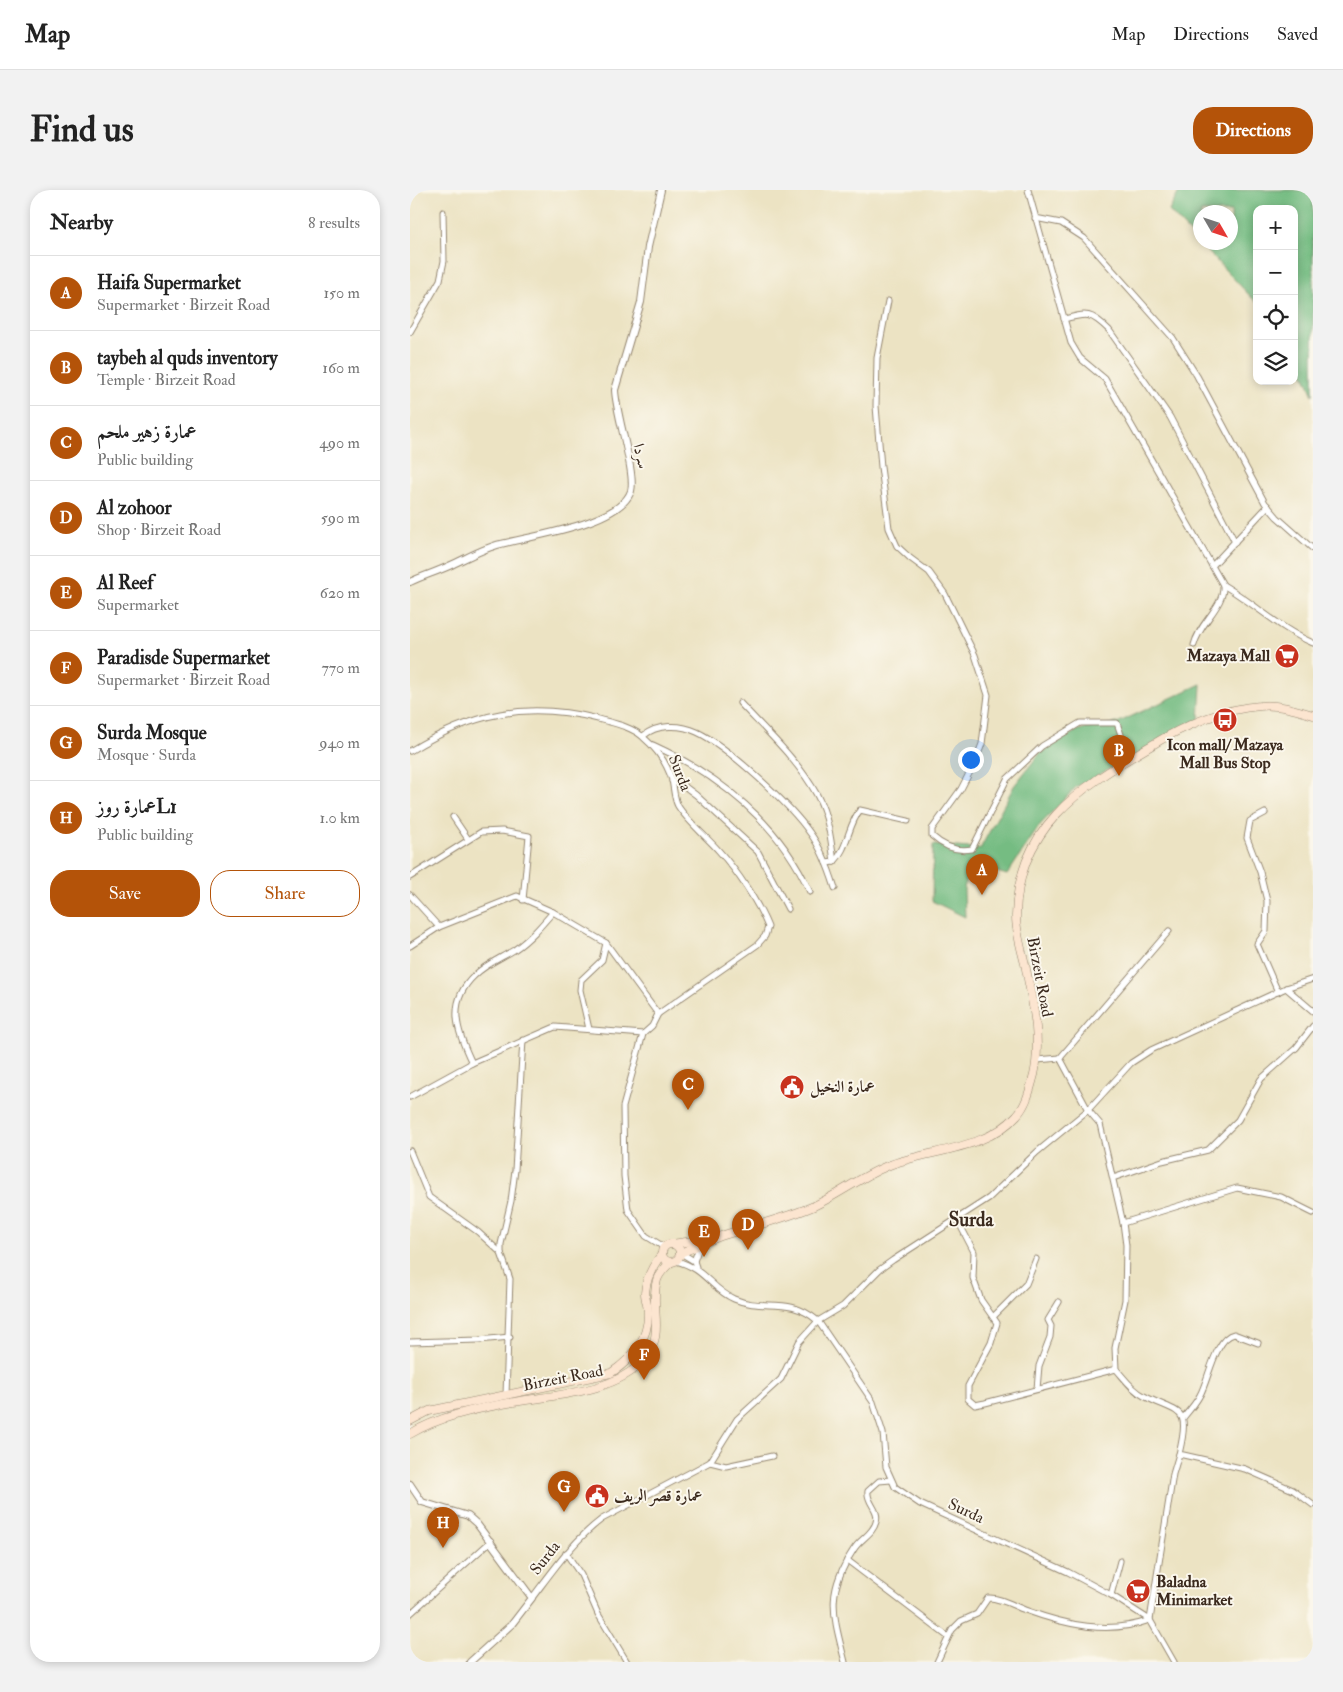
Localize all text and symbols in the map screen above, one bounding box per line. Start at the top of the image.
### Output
text: Map [25,19,70,50]
text: Map [1112,23,1145,46]
text: Directions [1173,23,1249,46]
text: Saved [1277,23,1318,46]
button: Directions [1193,107,1313,154]
text: Find us [30,108,134,152]
north arrow [1193,205,1238,250]
map controls [1253,205,1298,385]
button: + [1253,205,1298,250]
text: Nearby [50,209,113,236]
text: 8 results [308,213,360,233]
button: − [1253,250,1298,295]
text: Haifa Supermarket [97,271,241,295]
text: A [61,283,71,303]
text: 150 m [323,283,360,303]
text: Supermarket · Birzeit Road [97,295,270,315]
button: locate [1253,295,1298,340]
button: layers [1253,340,1298,385]
text: taybeh al quds inventory [97,346,278,370]
text: B [61,358,71,378]
text: 160 m [322,358,360,378]
text: Temple · Birzeit Road [97,370,236,390]
text: عمارة زهير ملحم [97,420,197,444]
text: C [60,433,72,453]
text: 490 m [319,433,360,453]
street label: سردا [628,442,654,470]
text: Public building [97,450,193,470]
text: Al zohoor [97,496,172,520]
text: D [59,508,73,528]
text: 590 m [321,508,360,528]
text: Shop · Birzeit Road [97,520,221,540]
text: Al Reef [97,571,153,595]
text: E [60,583,72,603]
text: 620 m [320,583,360,603]
text: Supermarket [97,595,179,615]
supermarket icon: Mazaya Mall [1274,643,1300,669]
text: Paradisde Supermarket [97,646,270,670]
place label: Mazaya Mall [1186,646,1271,667]
text: F [61,658,71,678]
text: 770 m [321,658,360,678]
text: Supermarket · Birzeit Road [97,670,270,690]
bus stop icon: Icon mall/ Mazaya Mall Bus Stop [1212,707,1238,733]
text: Surda Mosque [97,721,207,745]
text: G [59,733,73,753]
text: 940 m [319,733,360,753]
pin: B [1103,735,1135,776]
place label: Icon mall/ Mazaya Mall Bus Stop [1167,735,1284,774]
text: Mosque · Surda [97,745,196,765]
your location [958,747,984,773]
street label: Surda [664,752,696,794]
text: عمارة روزL1 [97,795,177,819]
text: H [59,808,73,828]
text: 1.0 km [320,808,360,828]
text: Public building [97,825,193,845]
pin: A [966,854,998,895]
button: Save [50,870,200,917]
button: Share [210,870,360,917]
street label: Birzeit Road [1022,935,1058,1019]
pin: C [672,1069,704,1110]
public building icon: عمارة النخيل [779,1074,805,1100]
place label: عمارة النخيل [810,1077,875,1098]
district label: Surda [949,1208,994,1232]
pin: D [732,1209,764,1250]
pin: E [688,1216,720,1257]
pin: F [628,1339,660,1380]
street label: Birzeit Road [521,1360,605,1396]
pin: G [548,1471,580,1512]
public building icon: عمارة قصر الريف [584,1483,610,1509]
place label: عمارة قصر الريف [614,1486,703,1507]
street label: Surda [945,1494,988,1528]
pin: H [427,1507,459,1548]
street label: Surda [526,1537,565,1579]
place label: Baladna Minimarket [1155,1572,1233,1610]
supermarket icon: Baladna Minimarket [1125,1578,1151,1604]

